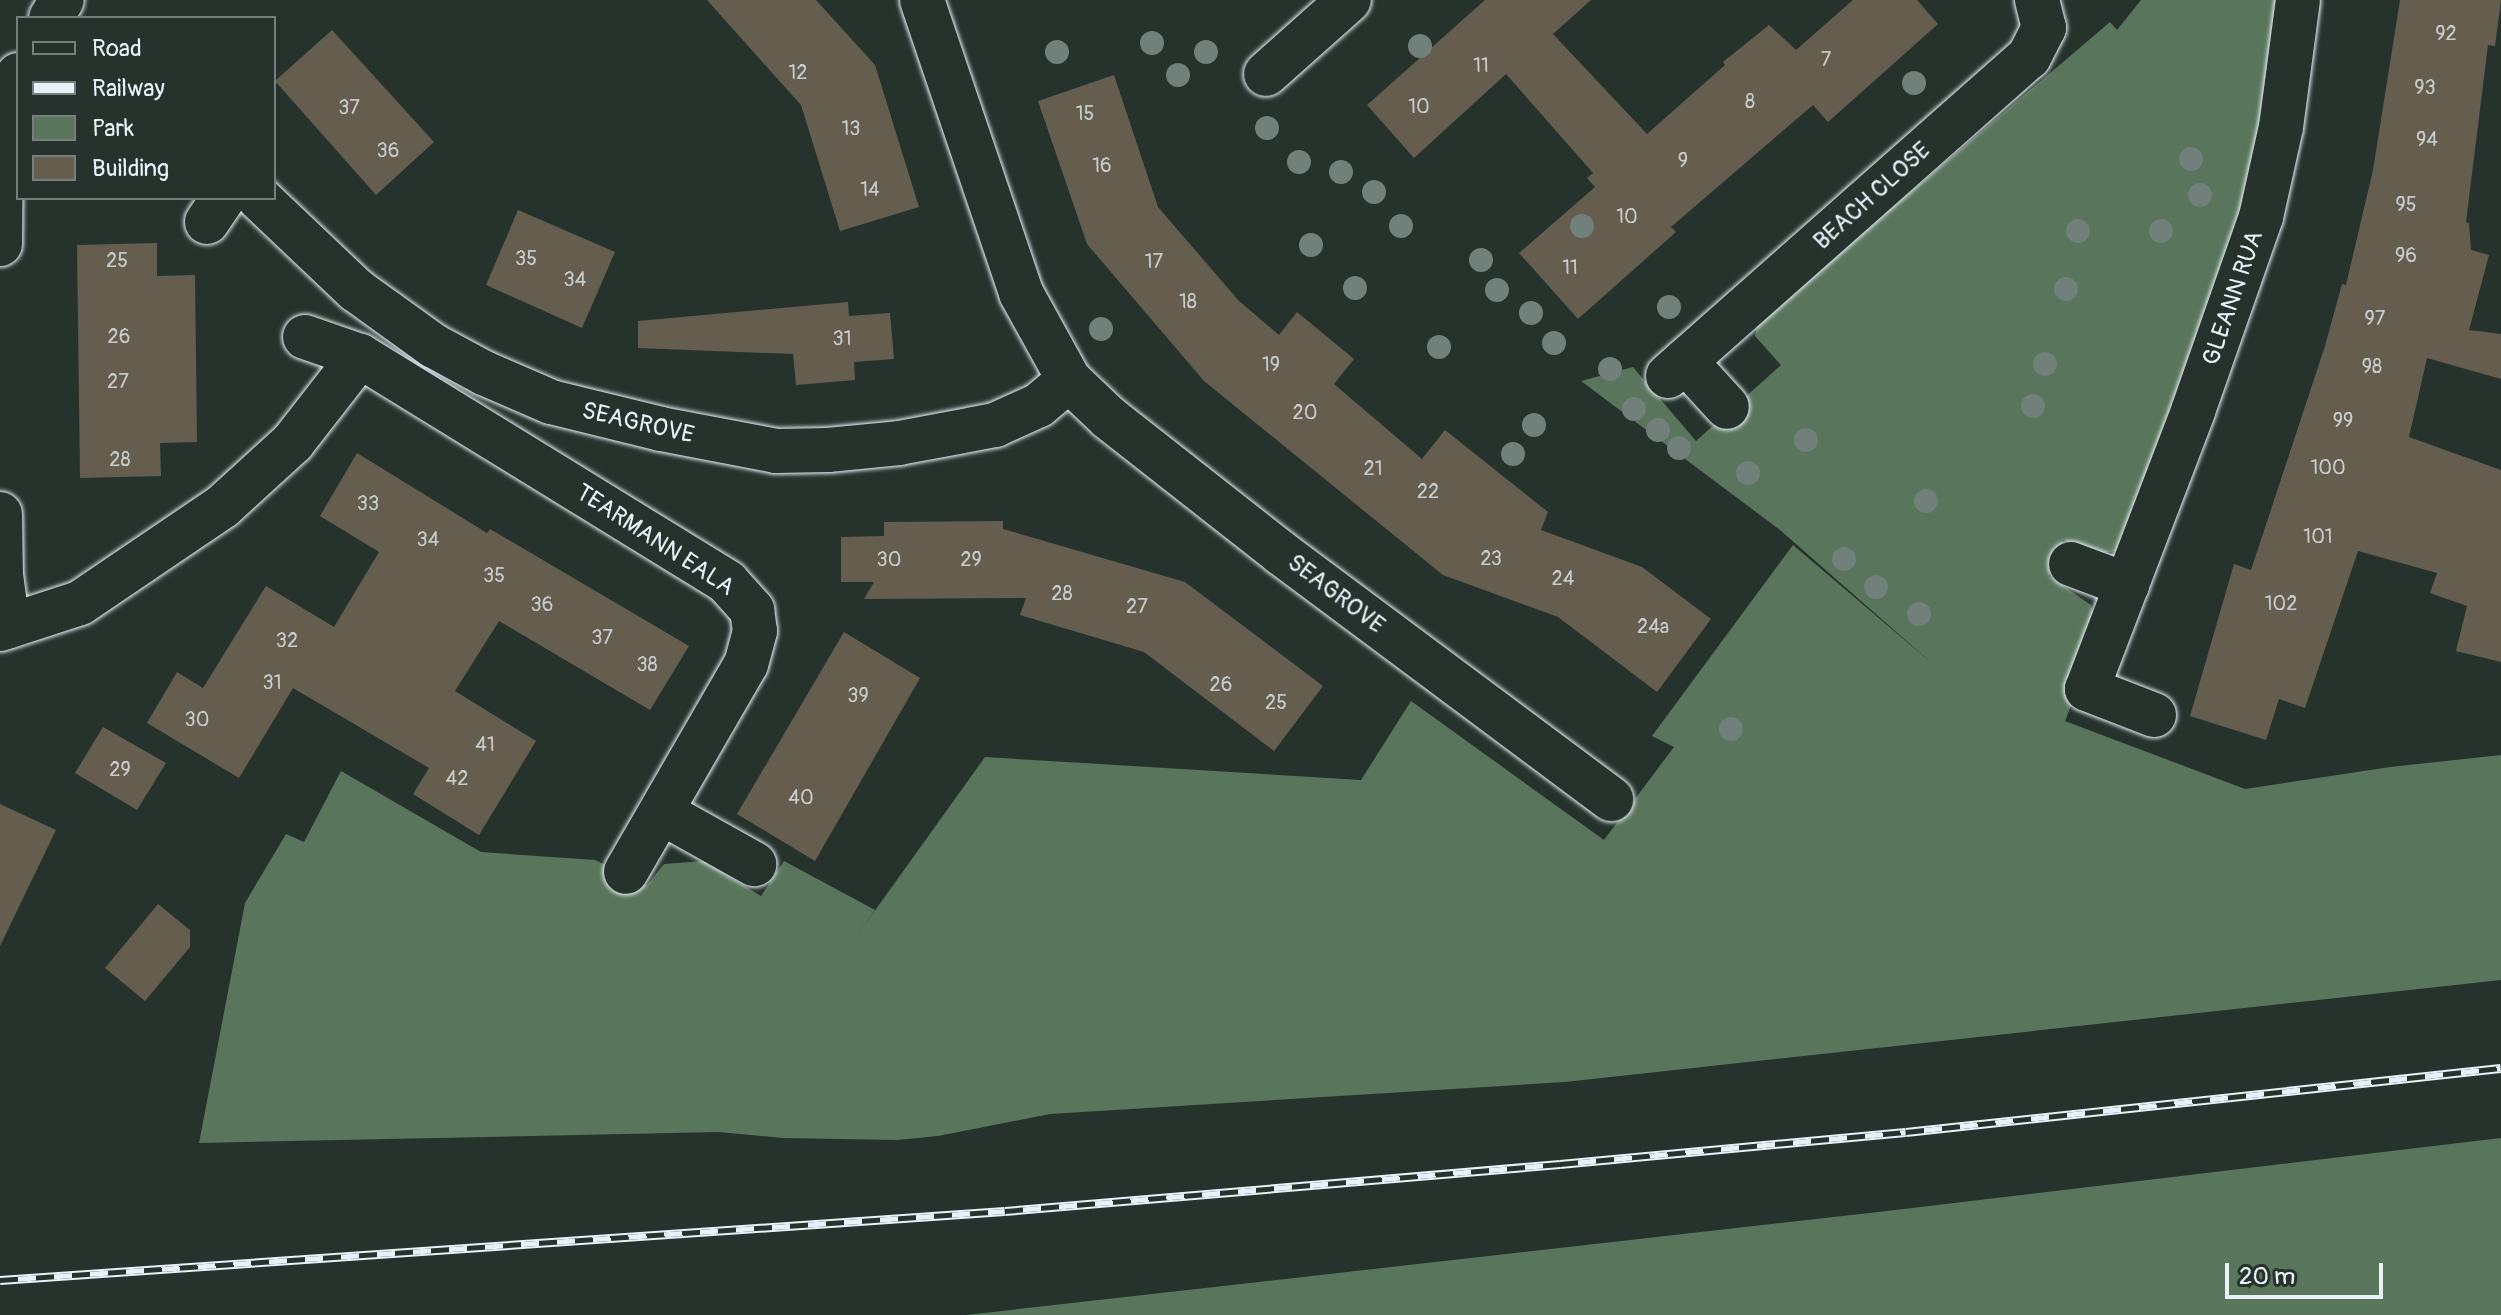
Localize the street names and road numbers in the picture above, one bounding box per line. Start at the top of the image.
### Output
street label: BEACH CLOSE [1808,136,1936,256]
street label: GLEANN RUA [2197,227,2269,369]
street label: SEAGROVE [579,396,697,450]
street label: TEARMANN EALA [570,478,740,602]
street label: SEAGROVE [1282,548,1390,640]

